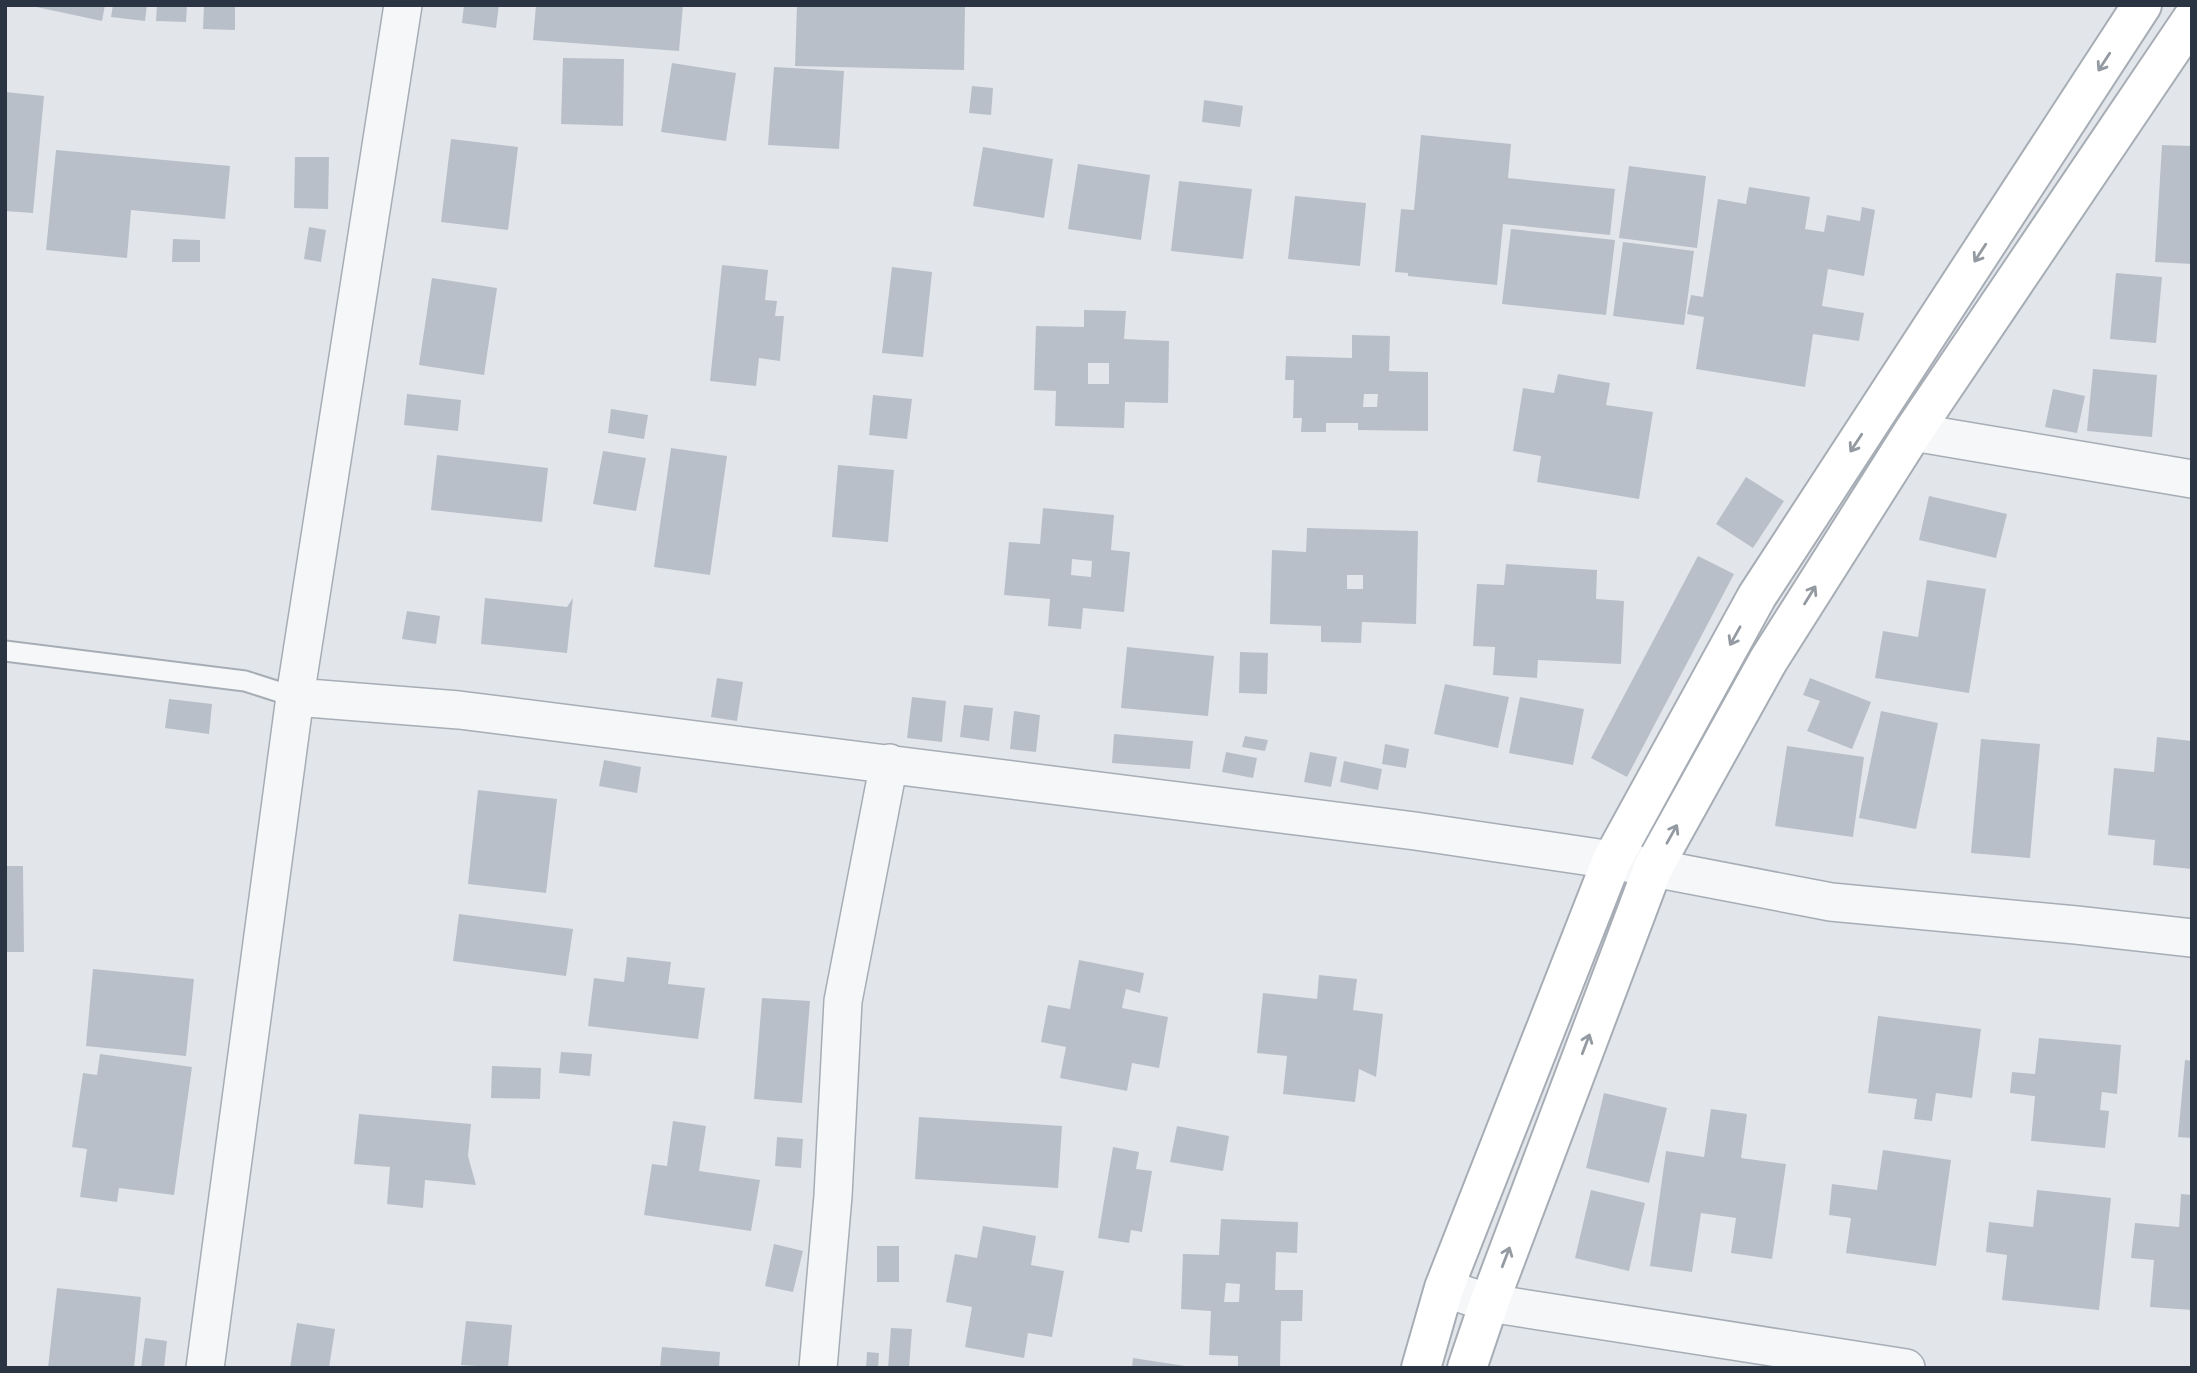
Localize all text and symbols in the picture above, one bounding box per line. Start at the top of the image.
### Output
one-way arrow [2097,52,2112,71]
one-way arrow [1973,242,1987,262]
one-way arrow [1849,433,1863,453]
one-way arrow [1804,585,1818,605]
one-way arrow [1728,625,1742,645]
one-way arrow [1665,824,1679,844]
one-way arrow [1581,1034,1594,1056]
one-way arrow [1501,1247,1514,1269]

